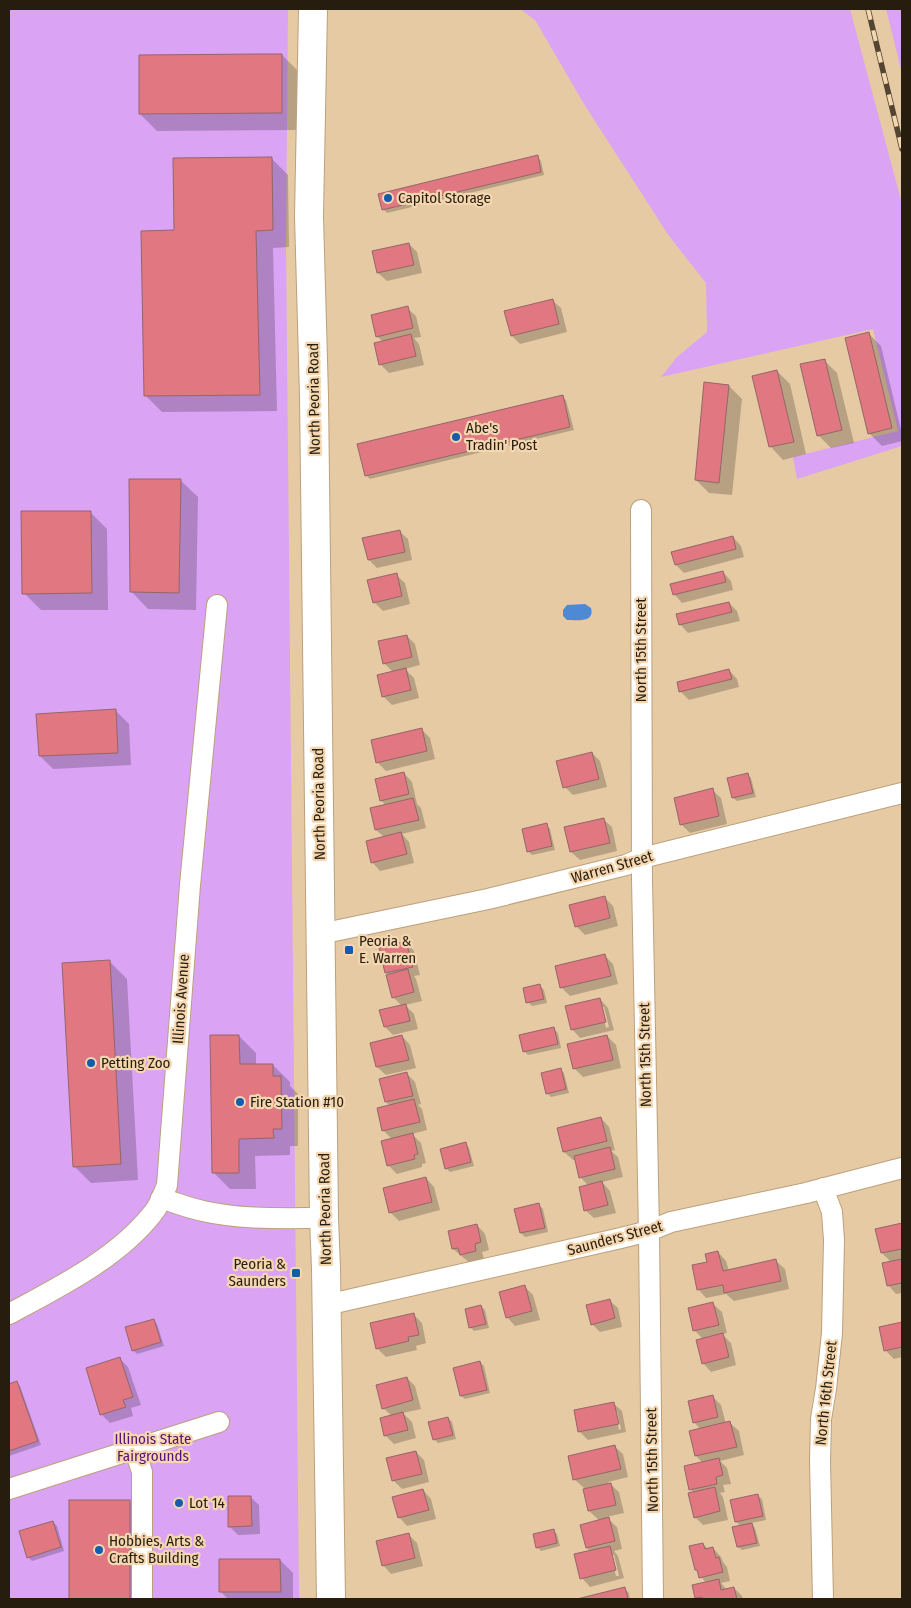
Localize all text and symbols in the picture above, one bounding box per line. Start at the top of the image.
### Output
place label: Capitol Storage [398,189,491,207]
marker: Capitol Storage [382,192,394,204]
street label: North Peoria Road [304,343,324,455]
place label: Abe's Tradin' Post [466,419,537,454]
marker: Abe's Tradin' Post [450,431,462,443]
street label: North 15th Street [632,598,650,702]
street label: North Peoria Road [309,748,329,860]
street label: Warren Street [569,847,655,887]
place label: Peoria & E. Warren [359,932,416,967]
marker: Peoria & E. Warren [343,944,355,956]
street label: Illinois Avenue [169,953,193,1045]
street label: North 15th Street [635,1003,655,1107]
place label: Petting Zoo [101,1054,171,1072]
marker: Petting Zoo [85,1057,97,1069]
place label: Fire Station #10 [250,1093,344,1111]
marker: Fire Station #10 [234,1096,246,1108]
street label: North Peoria Road [315,1153,335,1265]
street label: Saunders Street [565,1217,665,1259]
place label: Peoria & Saunders [229,1255,286,1290]
marker: Peoria & Saunders [290,1267,302,1279]
street label: North 16th Street [812,1340,840,1446]
street label: North 15th Street [642,1408,662,1512]
park label: Illinois State Fairgrounds [115,1430,191,1465]
place label: Lot 14 [189,1494,225,1512]
marker: Lot 14 [173,1497,185,1509]
place label: Hobbies, Arts & Crafts Building [109,1532,204,1567]
marker: Hobbies, Arts & Crafts Building [93,1544,105,1556]

